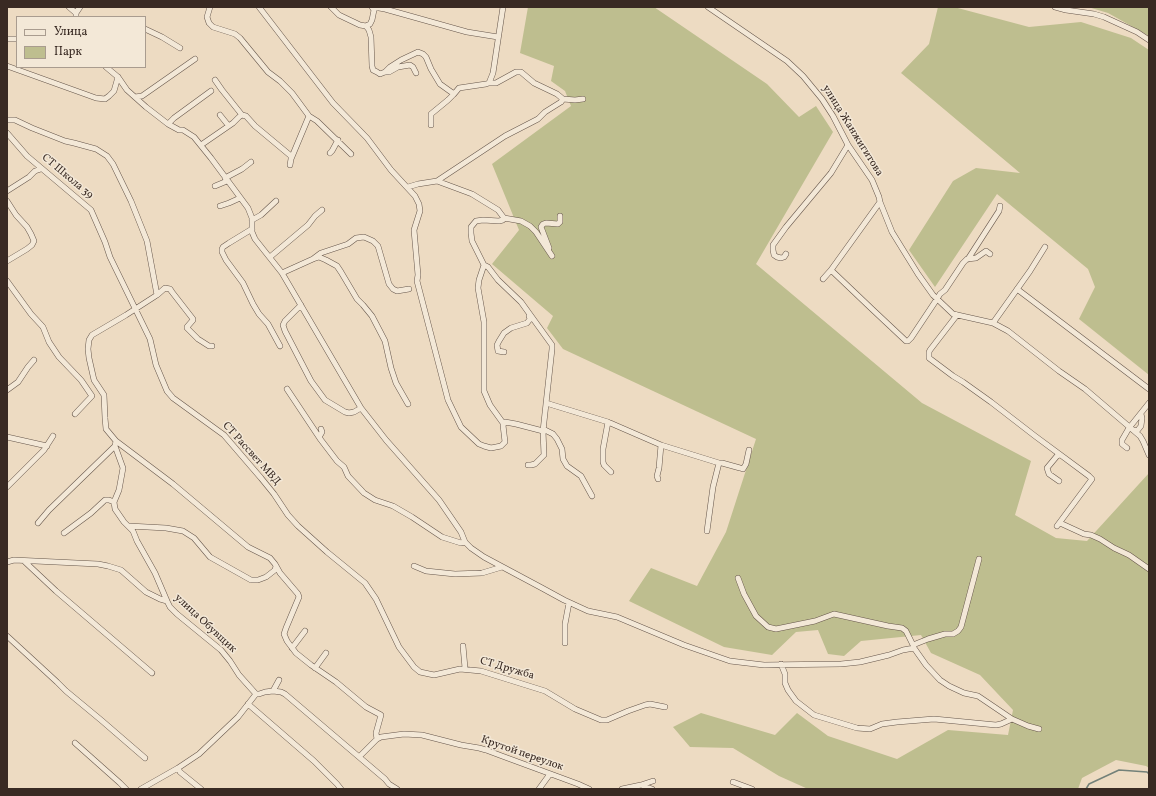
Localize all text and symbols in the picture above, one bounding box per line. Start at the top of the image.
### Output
legend [16,16,146,68]
text: Улица [54,24,87,40]
text: Парк [54,44,82,60]
street label: улица Жанжигитова [819,83,885,179]
street label: СТ Школа 39 [39,152,95,202]
street label: СТ Рассвет МВД [219,420,283,488]
street label: улица Обувщик [171,592,239,656]
street label: СТ Дружба [478,655,536,683]
street label: Крутой переулок [479,734,565,774]

